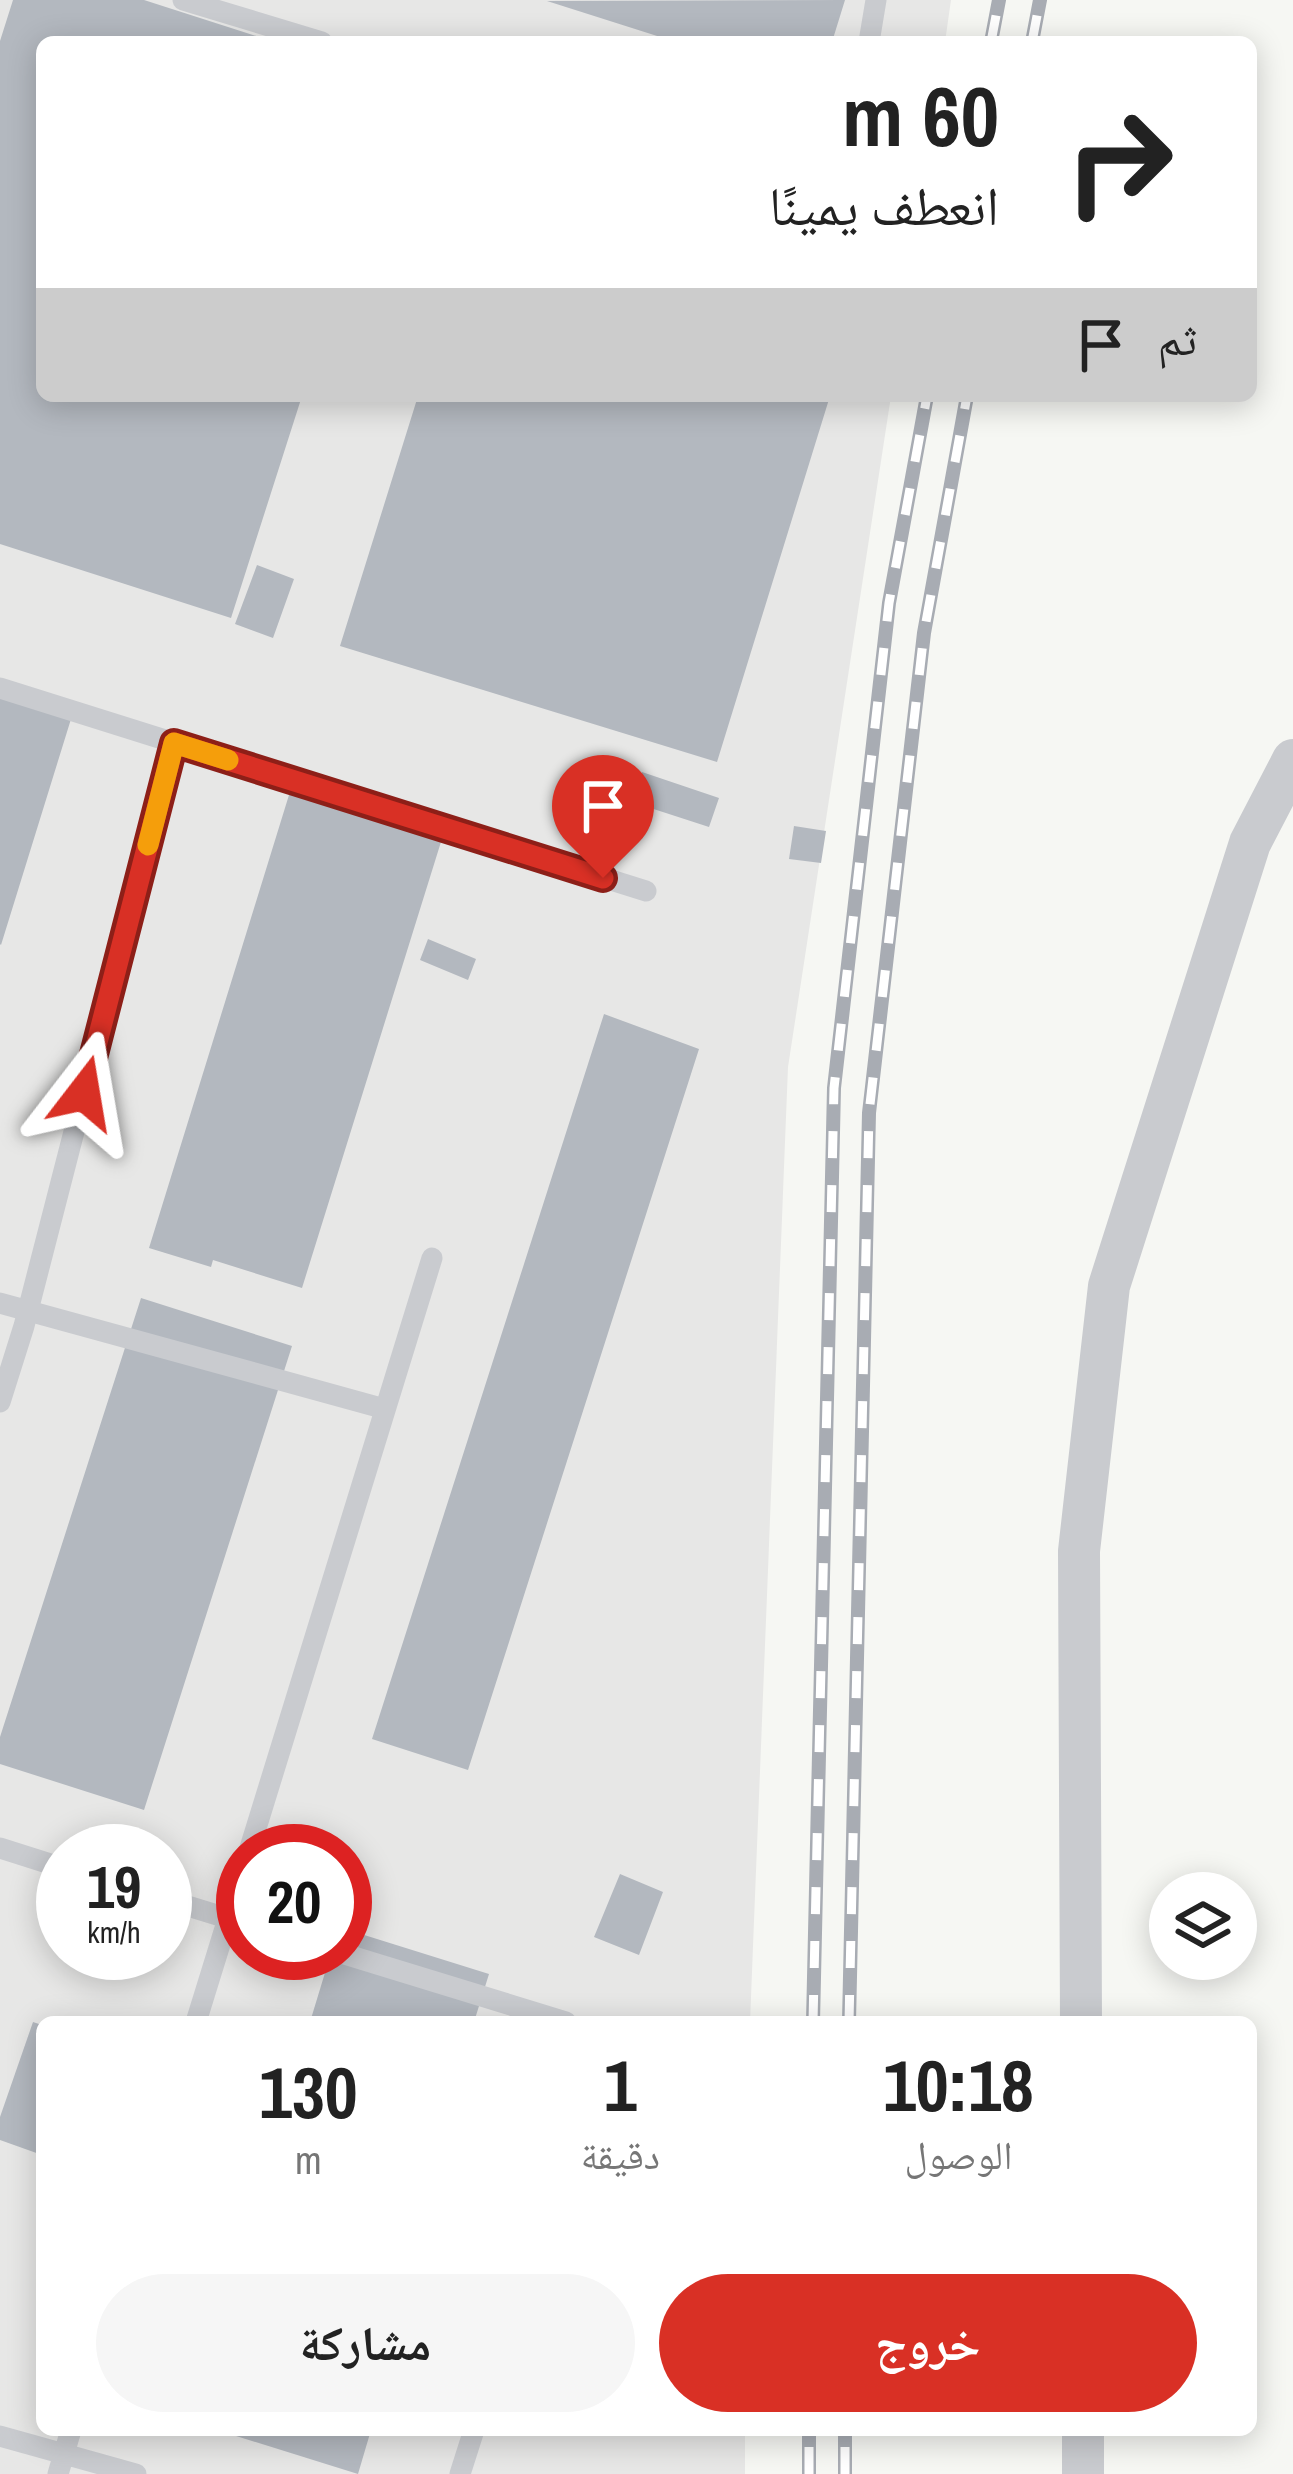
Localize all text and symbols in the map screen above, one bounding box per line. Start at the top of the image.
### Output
text: 60 m [842,59,999,172]
icon: right [1041,84,1197,240]
text: انعطف يمينًا [769,169,999,242]
text: ثم [1158,308,1197,369]
icon: arrive [1068,312,1134,378]
pin [552,755,654,878]
icon: arrive [570,773,636,839]
position arrow [21,1030,147,1156]
speed limit sign: 20 [216,1824,372,1980]
text: 19 [87,1846,141,1927]
map controls [1149,1872,1257,1980]
button: layers [1149,1872,1257,1980]
text: km/h [87,1912,141,1952]
text: 1 [604,2036,637,2133]
text: 10:18 [883,2036,1034,2133]
text: 130 [259,2043,358,2140]
text: دقيقة [581,2129,660,2181]
text: الوصول [905,2129,1012,2181]
text: m [295,2134,322,2186]
button: مشاركة [96,2274,635,2412]
button: خروج [659,2274,1197,2412]

